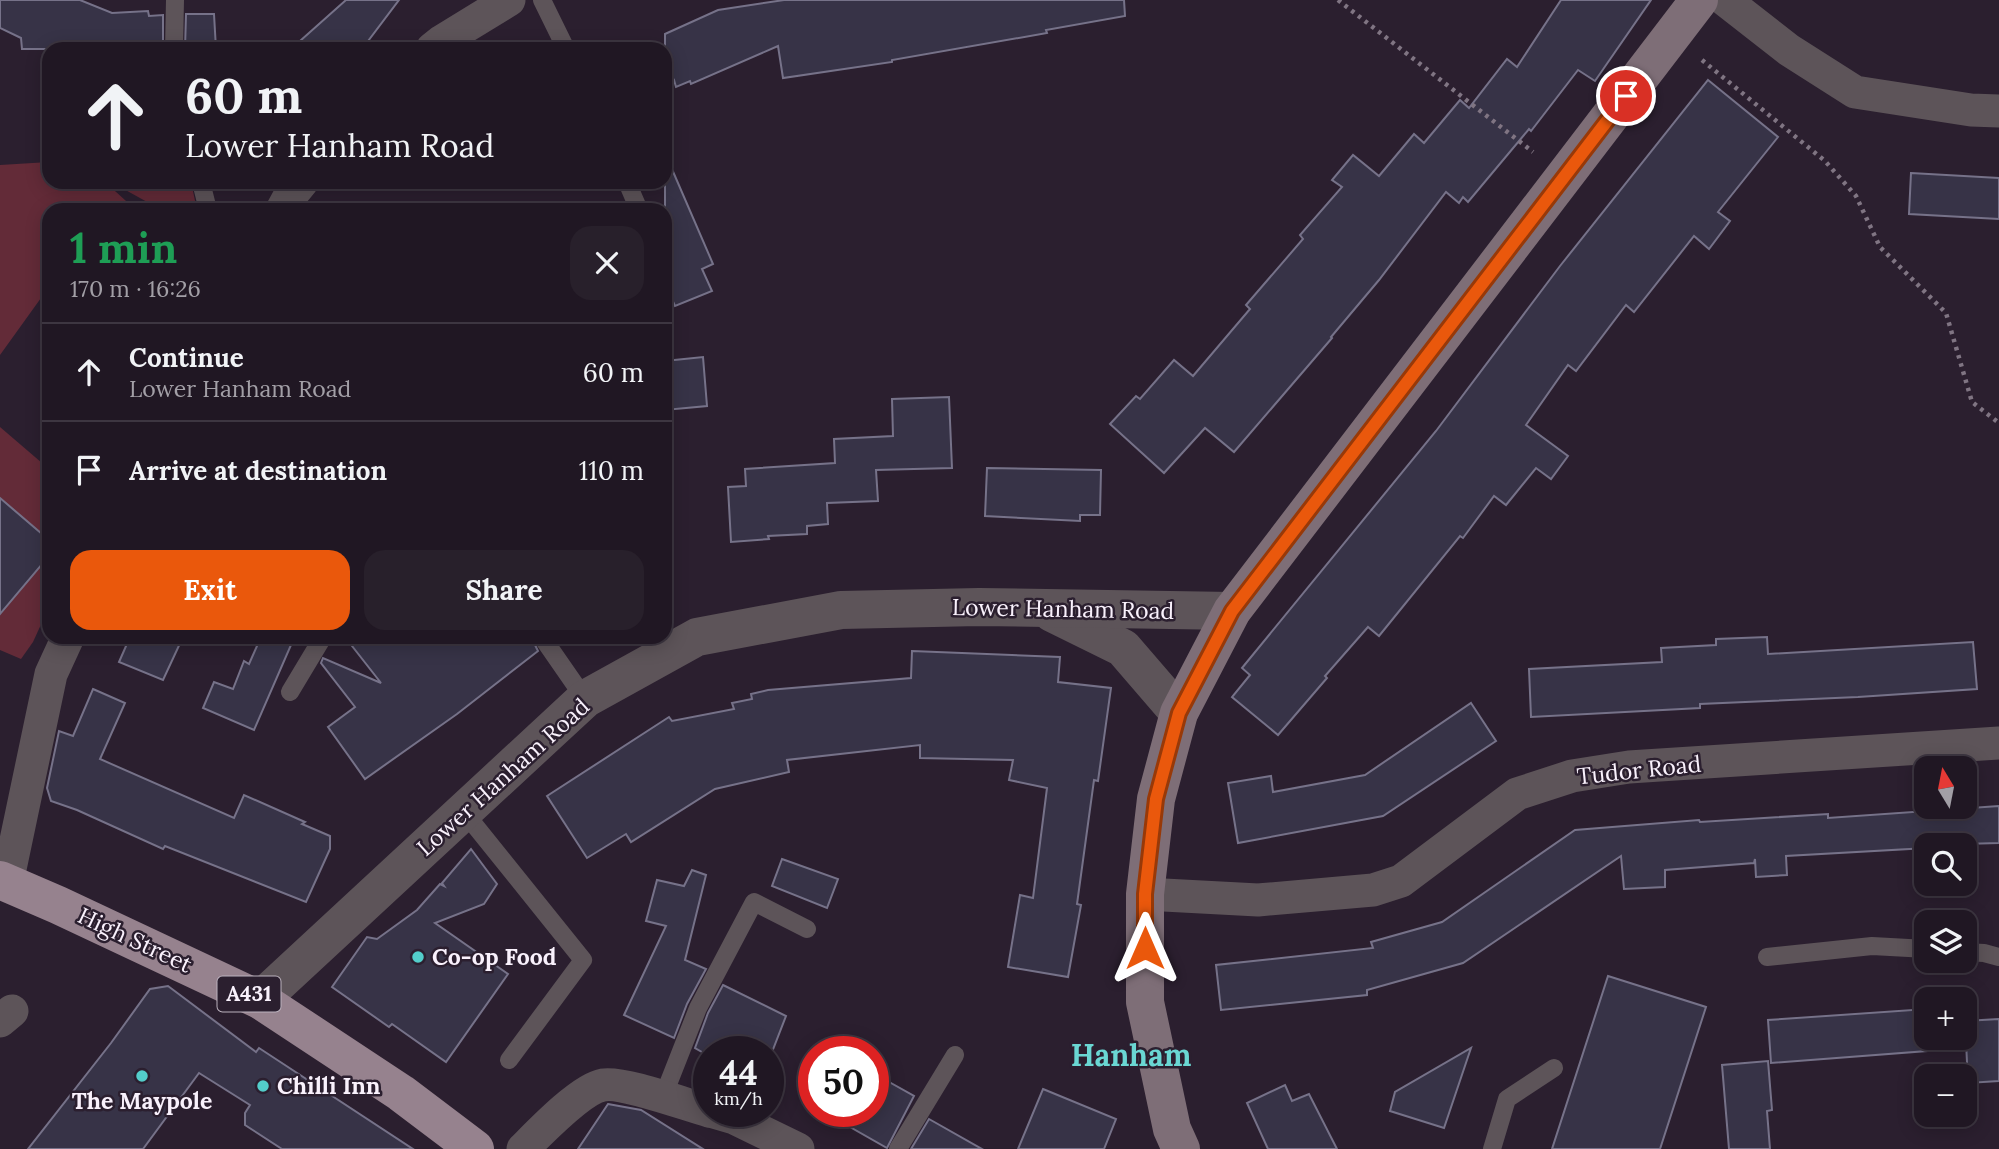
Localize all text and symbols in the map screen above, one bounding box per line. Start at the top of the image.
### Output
text: 60 m [185,64,302,126]
pin [1596,66,1656,126]
icon: ahead [70,70,161,161]
icon: arrive [1607,77,1645,115]
text: Lower Hanham Road [185,125,494,166]
text: 1 min [70,221,177,275]
button: close [570,226,644,300]
text: 170 m · 16:26 [70,274,201,303]
text: Continue [129,341,244,374]
icon: ahead [70,353,108,391]
text: 60 m [583,356,644,389]
text: Lower Hanham Road [129,374,351,403]
icon: arrive [70,451,108,489]
text: Arrive at destination [129,454,387,487]
text: 110 m [579,454,644,487]
button: Exit [70,550,350,630]
button: Share [364,550,644,630]
street label: Lower Hanham Road [952,592,1175,625]
street label: Lower Hanham Road [410,691,595,862]
street label: Tudor Road [1575,749,1703,790]
north arrow [1914,756,1978,819]
map controls [1914,756,1977,1127]
button: search [1914,833,1977,896]
street label: High Street [74,901,197,979]
button: layers [1914,910,1977,973]
position arrow [1108,911,1182,985]
place label: Co-op Food [432,942,557,971]
marker: Co-op Food [410,949,426,965]
road number: A431 [218,976,280,1012]
button: + [1914,987,1977,1050]
speed limit sign: 50 [798,1036,889,1127]
district label: Hanham [1071,1036,1192,1074]
text: 44 [719,1050,758,1095]
button: − [1914,1064,1977,1127]
marker: The Maypole [134,1068,150,1084]
place label: Chilli Inn [277,1071,381,1100]
marker: Chilli Inn [255,1078,271,1094]
place label: The Maypole [72,1086,212,1115]
text: km/h [714,1087,763,1110]

